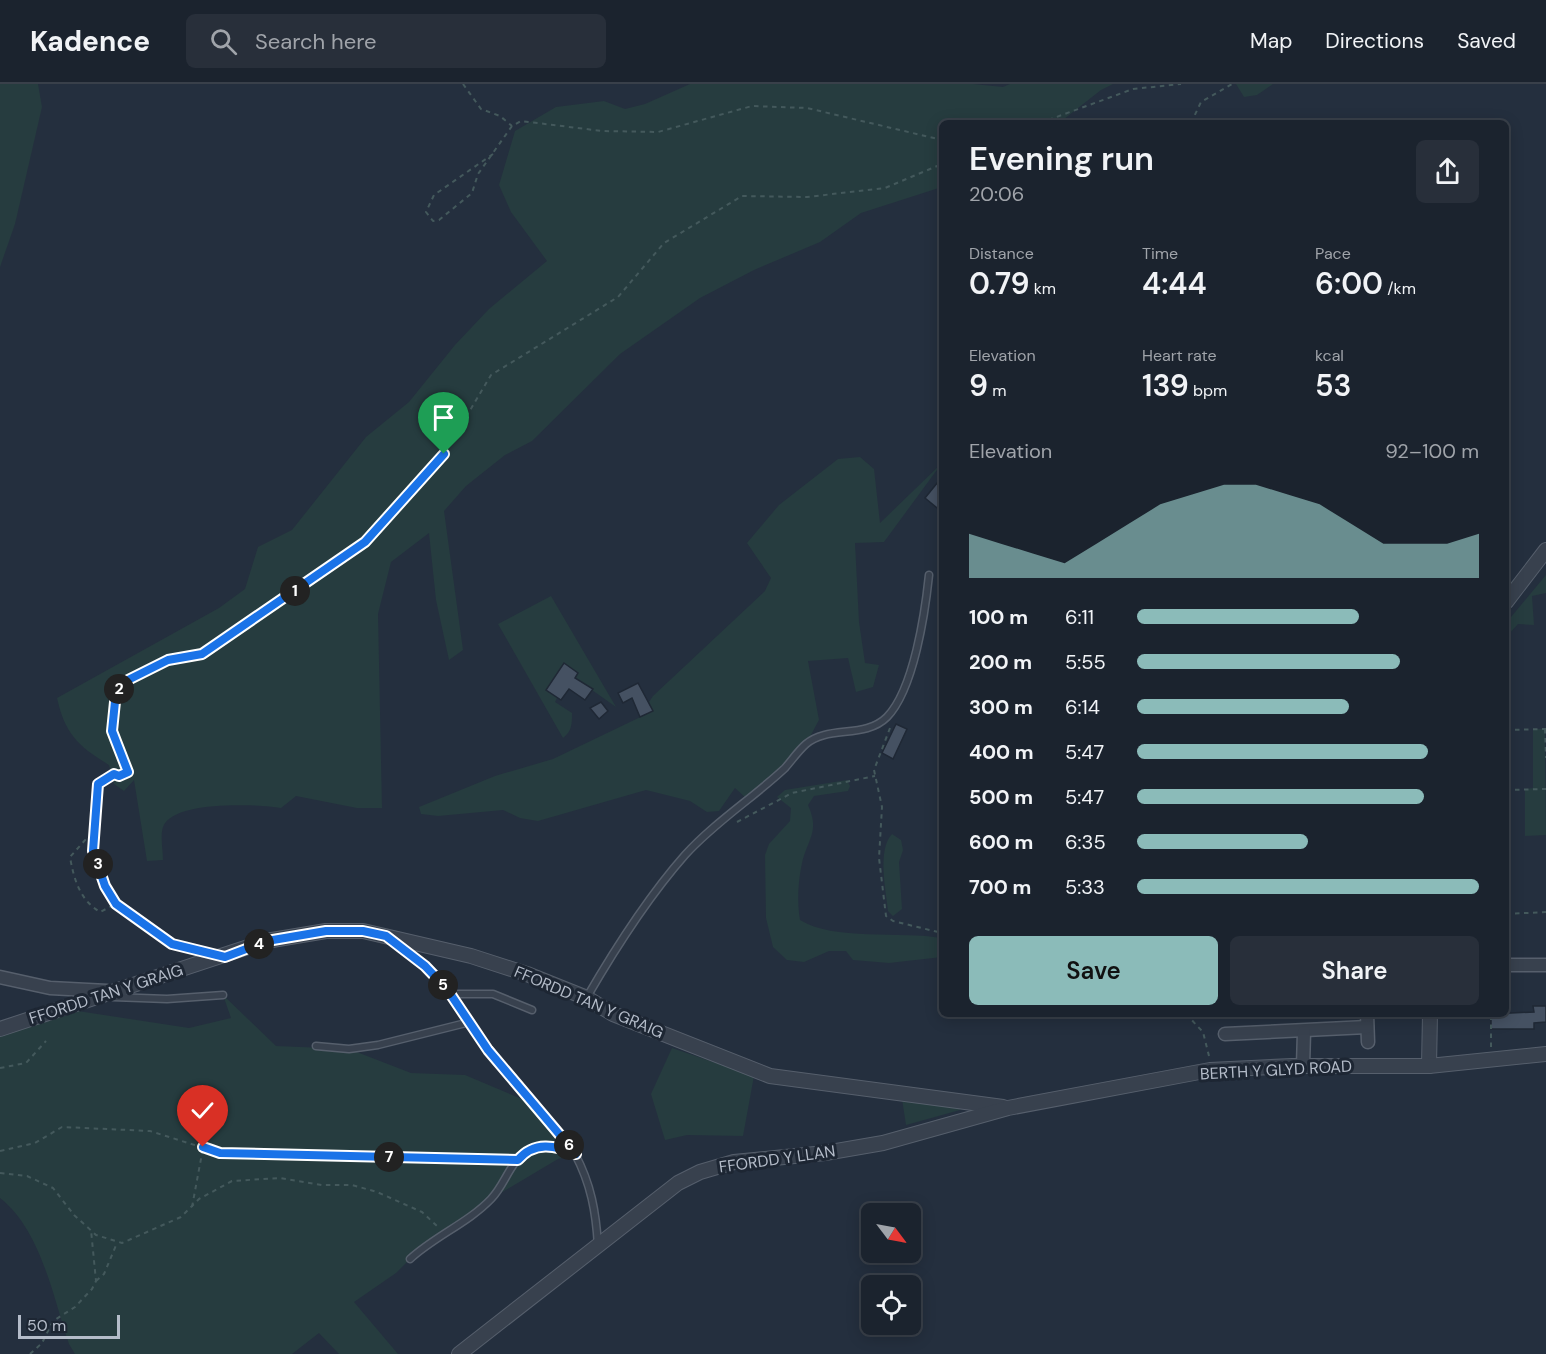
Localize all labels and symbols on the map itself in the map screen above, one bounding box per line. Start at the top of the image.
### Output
pin [418,392,469,454]
pin: 1 [280,576,310,606]
pin: 2 [104,674,134,704]
pin: 3 [83,849,113,879]
pin: 4 [244,929,274,959]
street label: FFORDD TAN Y GRAIG [26,959,186,1029]
street label: FFORDD TAN Y GRAIG [511,961,667,1043]
pin: 5 [428,970,458,1000]
street label: BERTH Y GLYD ROAD [1200,1056,1352,1084]
pin [177,1085,228,1147]
pin: 6 [554,1130,584,1160]
street label: FFORDD Y LLAN [717,1140,837,1178]
pin: 7 [374,1142,404,1172]
north arrow [861,1203,921,1263]
scale bar [18,1312,120,1340]

